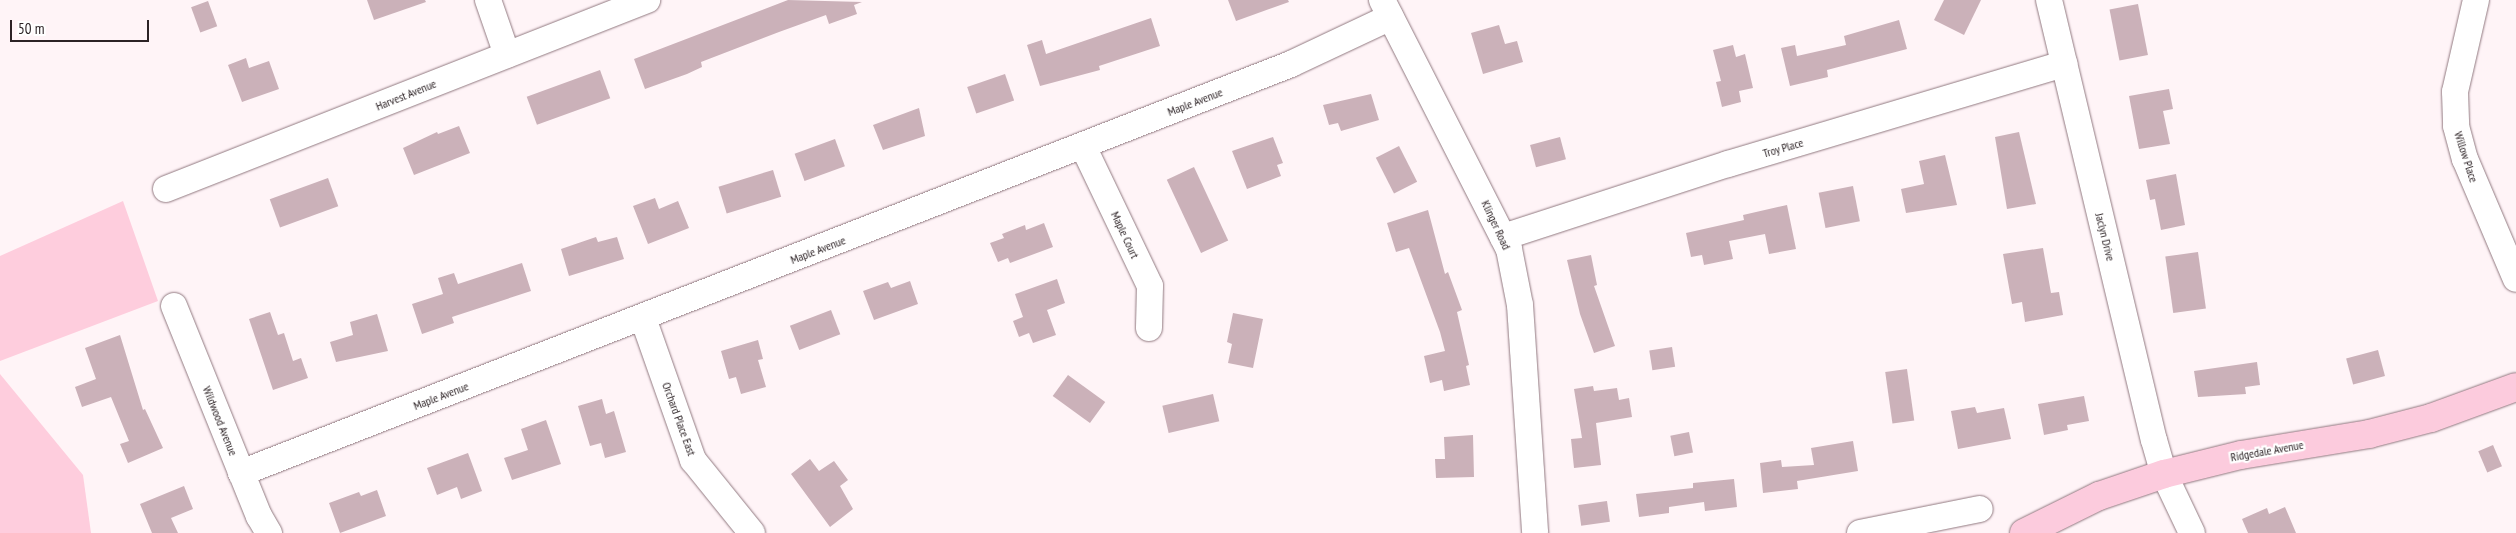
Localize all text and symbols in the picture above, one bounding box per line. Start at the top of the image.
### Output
scale bar [12,10,151,42]
text: 50 m [18,19,44,38]
street label: Harvest Avenue [373,76,439,114]
street label: Maple Avenue [1165,85,1225,119]
street label: Willow Place [2451,130,2481,184]
street label: Troy Place [1761,135,1805,161]
street label: Klinger Road [1478,198,1514,252]
street label: Maple Court [1108,209,1142,261]
street label: Jaclyn Drive [2092,212,2118,262]
street label: Maple Avenue [788,233,848,267]
street label: Maple Avenue [411,379,471,413]
street label: Orchard Place East [659,380,699,458]
street label: Wildwood Avenue [199,384,241,458]
street label: Ridgedale Avenue [2229,437,2305,465]

